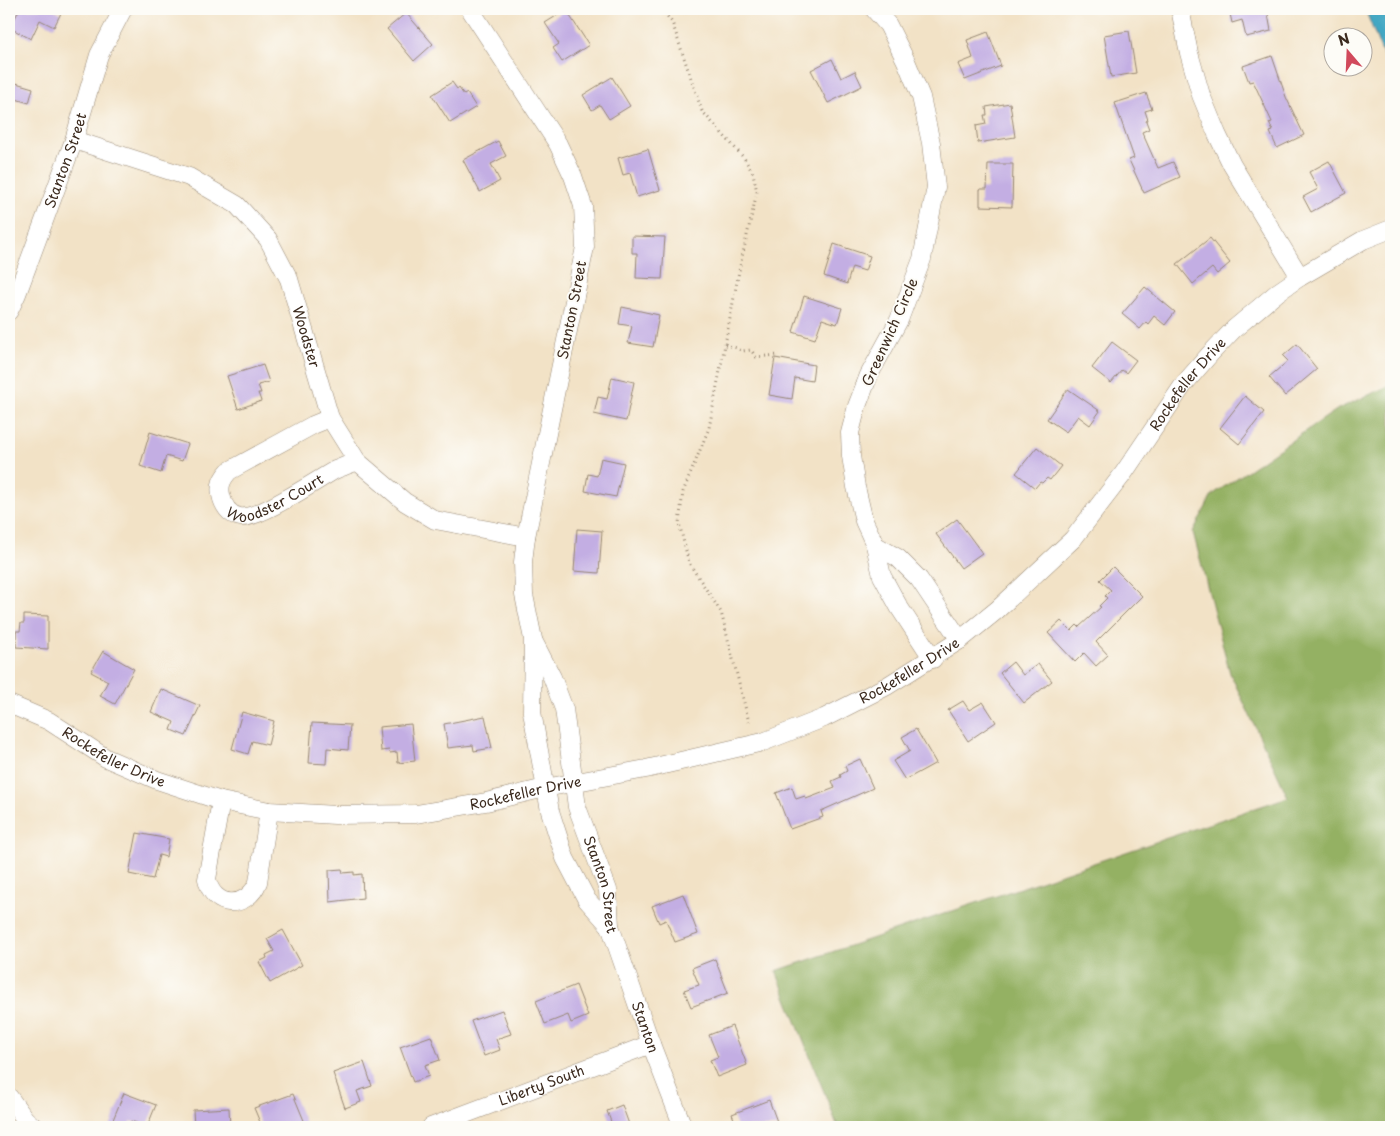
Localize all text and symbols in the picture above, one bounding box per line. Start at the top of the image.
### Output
north arrow [1322,28,1372,78]
text: N [1335,28,1352,51]
street label: Stanton Street [39,110,92,211]
street label: Stanton Street [552,258,591,361]
street label: Greenwich Circle [856,274,923,389]
street label: Woodster [288,303,326,371]
street label: Rockefeller Drive [1144,332,1231,435]
street label: Woodster Court [222,468,327,527]
street label: Rockefeller Drive [855,632,963,709]
street label: Rockefeller Drive [58,721,168,792]
street label: Rockefeller Drive [468,770,583,815]
street label: Stanton Street [579,833,623,936]
street label: Stanton [627,998,664,1056]
street label: Liberty South [495,1059,587,1111]

